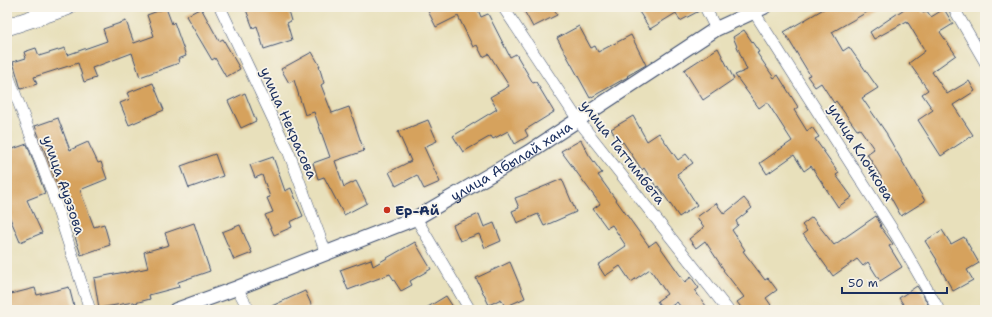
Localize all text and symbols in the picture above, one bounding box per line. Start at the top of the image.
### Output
street label: улица Некрасова [256,64,322,182]
street label: улица Таттимбета [577,96,670,208]
street label: улица Клочкова [824,100,898,204]
street label: улица Абылай хана [447,117,576,205]
street label: улица Ауэзова [39,133,90,237]
place label: Ер-Ай [395,201,440,219]
marker: Ер-Ай [382,205,392,215]
scale bar [842,269,947,295]
text: 50 m [848,275,878,291]

